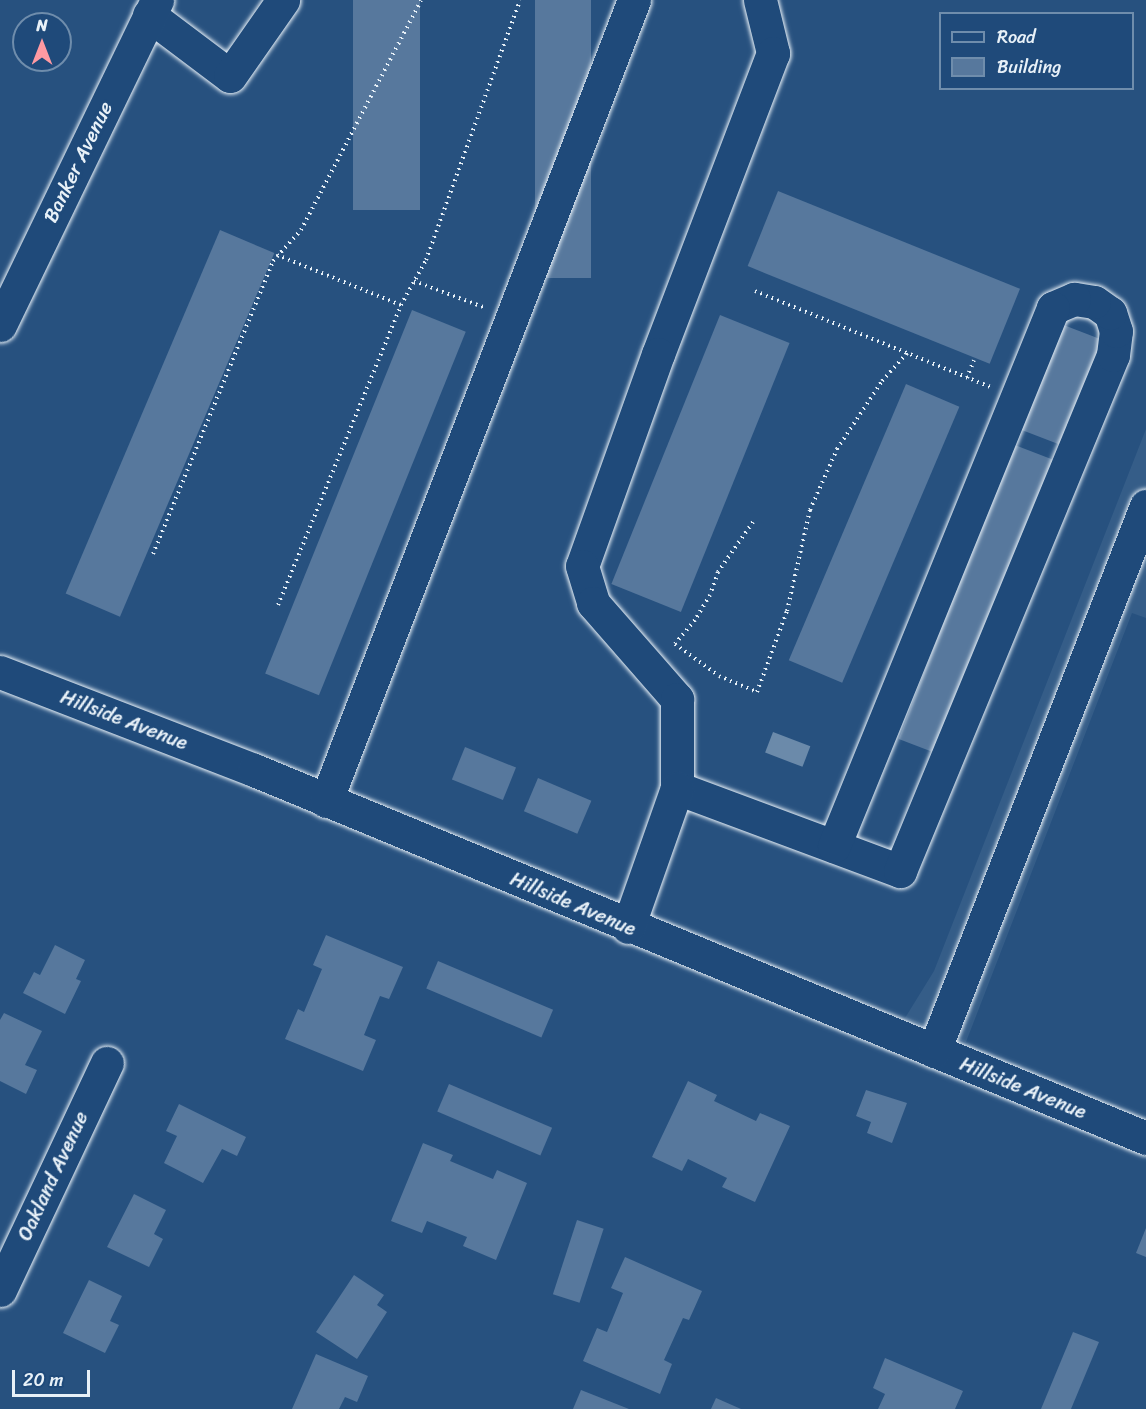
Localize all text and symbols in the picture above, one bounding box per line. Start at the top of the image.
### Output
text: N [36,11,48,40]
north arrow [12,12,72,72]
legend [939,12,1134,90]
text: Road [997,21,1036,53]
text: Building [997,51,1061,83]
street label: Banker Avenue [38,98,118,226]
street label: Hillside Avenue [57,685,191,755]
street label: Hillside Avenue [507,867,639,941]
street label: Hillside Avenue [956,1052,1090,1124]
street label: Oakland Avenue [13,1108,93,1244]
scale bar [15,1358,93,1396]
text: 20 m [23,1364,63,1396]

